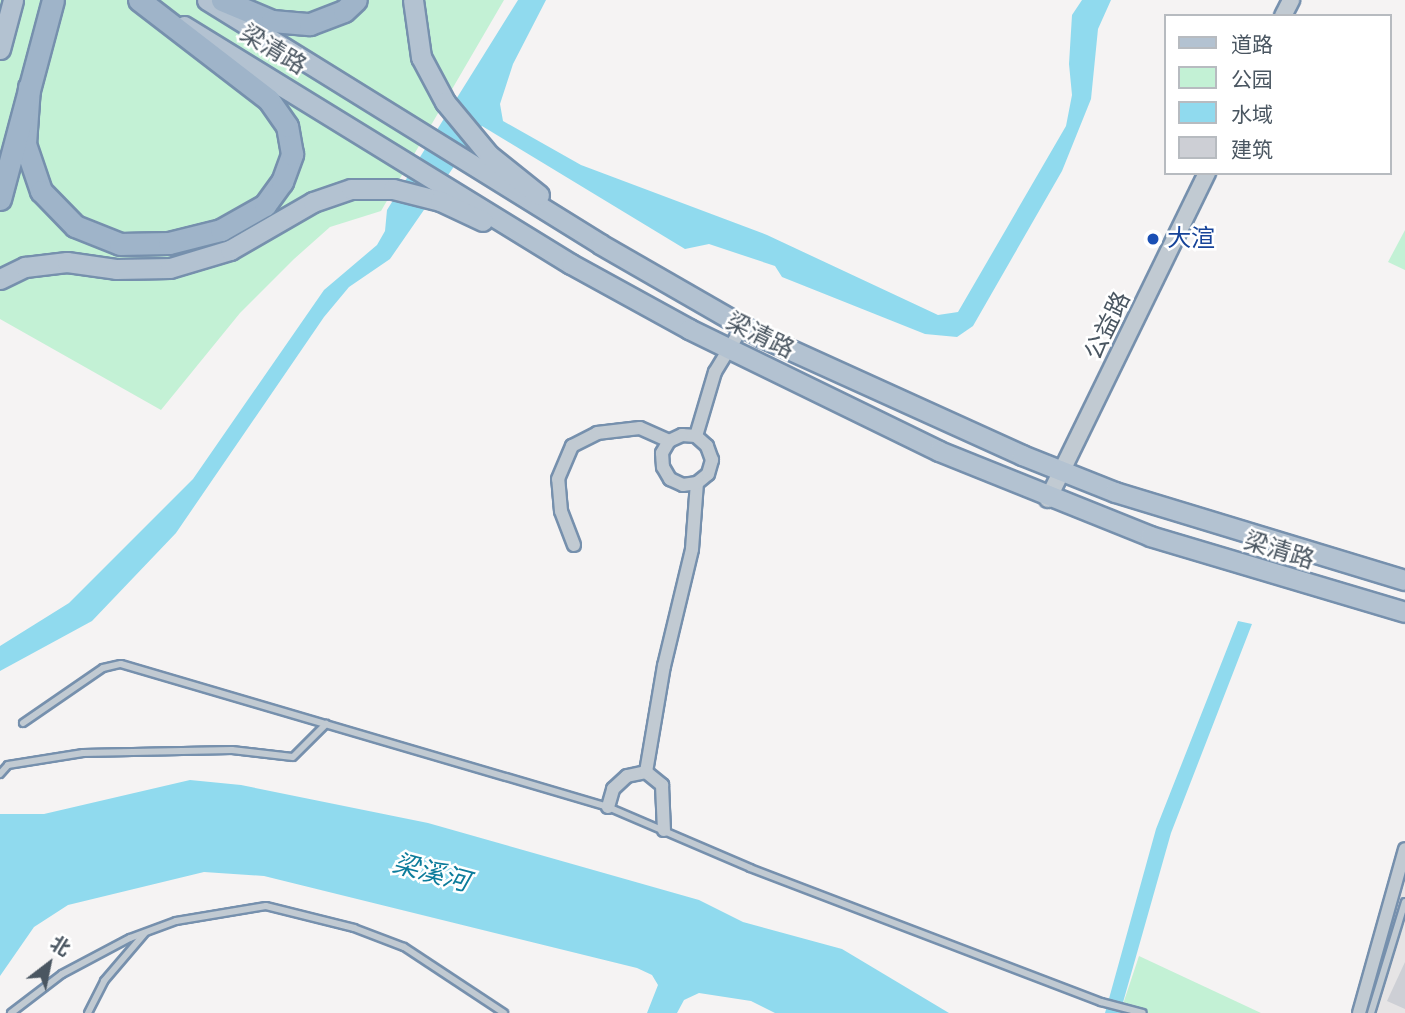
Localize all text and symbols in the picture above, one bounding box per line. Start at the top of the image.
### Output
legend [1164,14,1391,175]
street label: 梁清路 [235,19,311,81]
text: 道路 [1231,33,1273,57]
text: 公园 [1231,68,1273,92]
text: 水域 [1231,103,1273,127]
text: 建筑 [1231,138,1273,162]
place label: 大渲 [1167,225,1215,253]
marker: 大渲 [1145,231,1161,247]
street label: 公益路 [1079,287,1137,365]
street label: 梁清路 [721,307,799,365]
street label: 梁清路 [1240,527,1318,575]
water label: 梁溪河 [389,848,473,898]
north arrow [14,929,84,999]
text: 北 [46,931,75,961]

